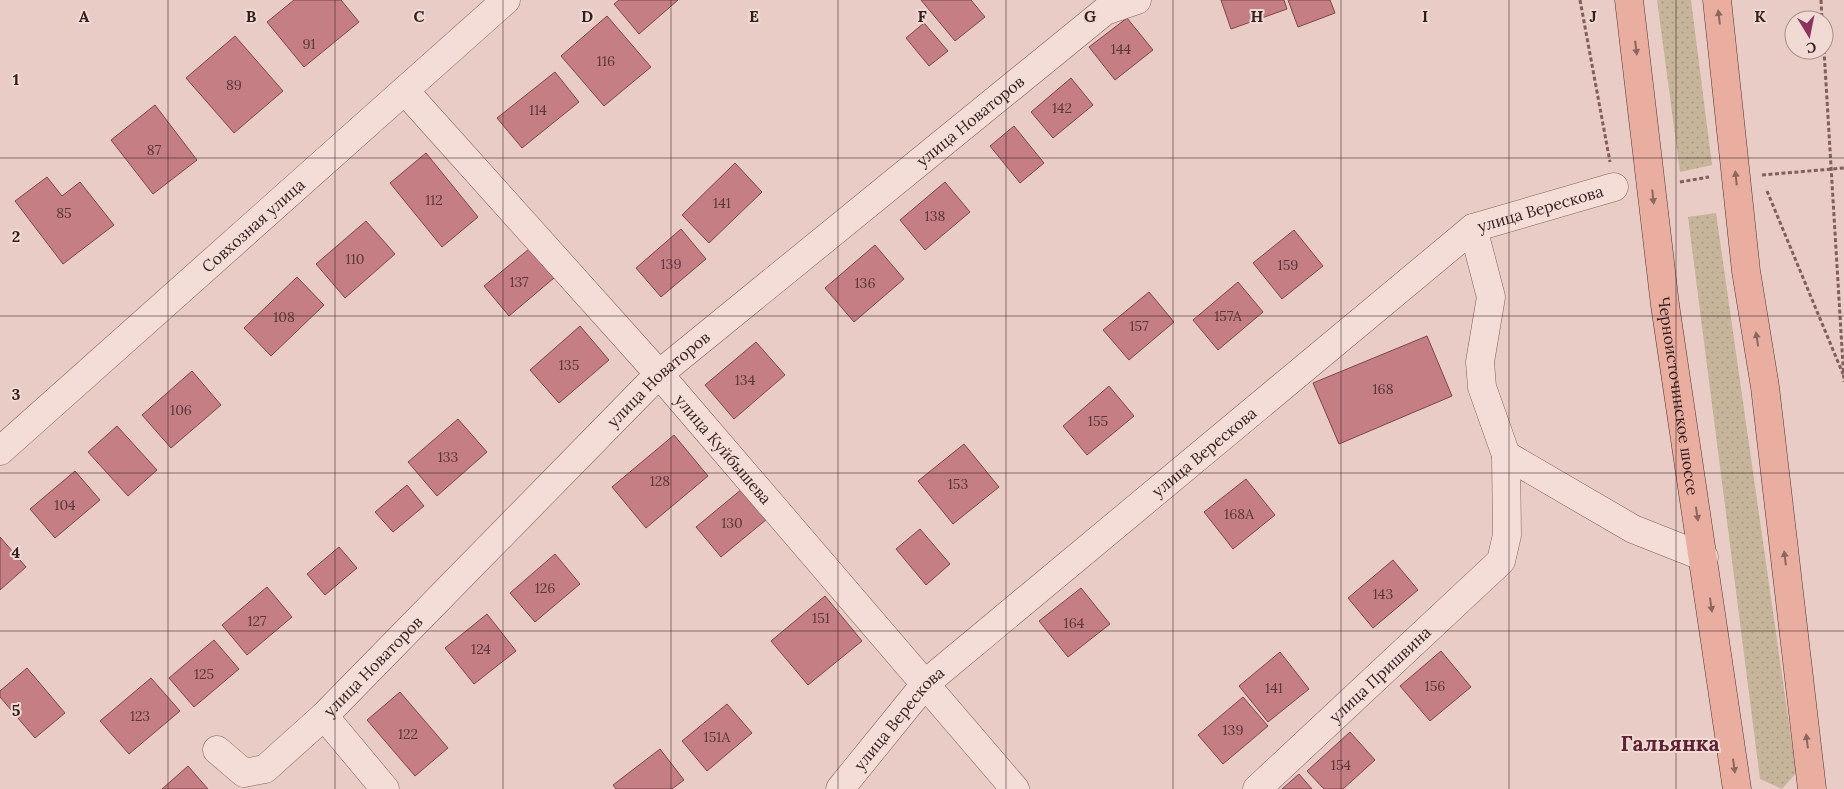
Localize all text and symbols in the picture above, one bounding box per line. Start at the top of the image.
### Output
text: A [79,6,90,26]
text: B [246,6,257,26]
text: C [413,6,425,26]
text: D [581,6,593,26]
text: E [749,6,759,26]
text: F [917,6,927,26]
text: G [1084,6,1096,26]
text: H [1251,6,1264,26]
text: I [1422,6,1428,26]
text: J [1589,6,1597,26]
text: K [1754,6,1766,26]
one-way arrow [1715,8,1723,24]
north arrow [1784,10,1834,60]
house number: 91 [302,35,316,53]
text: С [1805,38,1818,58]
house number: 144 [1111,40,1132,58]
one-way arrow [1632,41,1640,57]
house number: 116 [597,52,615,70]
text: 1 [13,69,19,89]
street label: улица Новаторов [912,71,1028,171]
house number: 89 [226,76,242,94]
house number: 142 [1052,99,1072,117]
house number: 114 [529,101,547,119]
house number: 87 [147,141,162,159]
one-way arrow [1732,170,1740,186]
street label: Совхозная улица [197,174,309,277]
street label: улица Верескова [1475,181,1605,236]
one-way arrow [1649,190,1657,206]
house number: 112 [425,191,443,209]
house number: 141 [713,194,731,212]
house number: 85 [56,204,72,222]
house number: 138 [925,207,946,225]
text: 2 [12,226,20,246]
house number: 110 [346,250,364,268]
house number: 139 [661,255,682,273]
house number: 159 [1278,256,1298,274]
house number: 137 [509,273,529,291]
house number: 136 [855,274,876,292]
street label: Черноисточинское шоссе [1654,295,1703,497]
house number: 157А [1214,307,1242,325]
house number: 108 [273,308,295,326]
house number: 157 [1129,317,1149,335]
street label: улица Новаторов [603,327,714,431]
one-way arrow [1753,331,1761,347]
house number: 135 [559,356,579,374]
house number: 134 [735,371,756,389]
house number: 168 [1372,380,1394,398]
text: 3 [12,384,21,404]
street label: улица Куйбышева [671,390,776,508]
house number: 106 [170,401,192,419]
street label: улица Верескова [1148,403,1260,501]
house number: 155 [1088,412,1108,430]
house number: 133 [438,448,459,466]
house number: 128 [650,472,670,490]
house number: 153 [948,475,968,493]
house number: 104 [54,496,76,514]
house number: 168А [1224,505,1254,523]
one-way arrow [1694,506,1702,522]
house number: 130 [721,514,743,532]
text: 4 [12,542,21,562]
one-way arrow [1781,549,1789,565]
house number: 126 [535,579,555,597]
house number: 143 [1373,585,1393,603]
one-way arrow [1707,597,1715,613]
house number: 151 [812,609,830,627]
house number: 127 [247,612,267,630]
street label: улица Новаторов [319,612,427,721]
house number: 164 [1064,614,1085,632]
street label: улица Пришвина [1325,622,1435,727]
house number: 124 [471,640,491,658]
street label: улица Верескова [849,662,948,774]
house number: 125 [194,665,214,683]
house number: 156 [1425,677,1445,695]
house number: 141 [1265,679,1283,697]
text: 5 [12,700,21,720]
house number: 123 [130,707,150,725]
house number: 139 [1223,721,1244,739]
house number: 122 [398,725,418,743]
house number: 151А [704,728,731,746]
district label: Гальянка [1621,730,1719,757]
one-way arrow [1803,732,1811,748]
house number: 154 [1331,756,1352,774]
one-way arrow [1730,758,1738,774]

